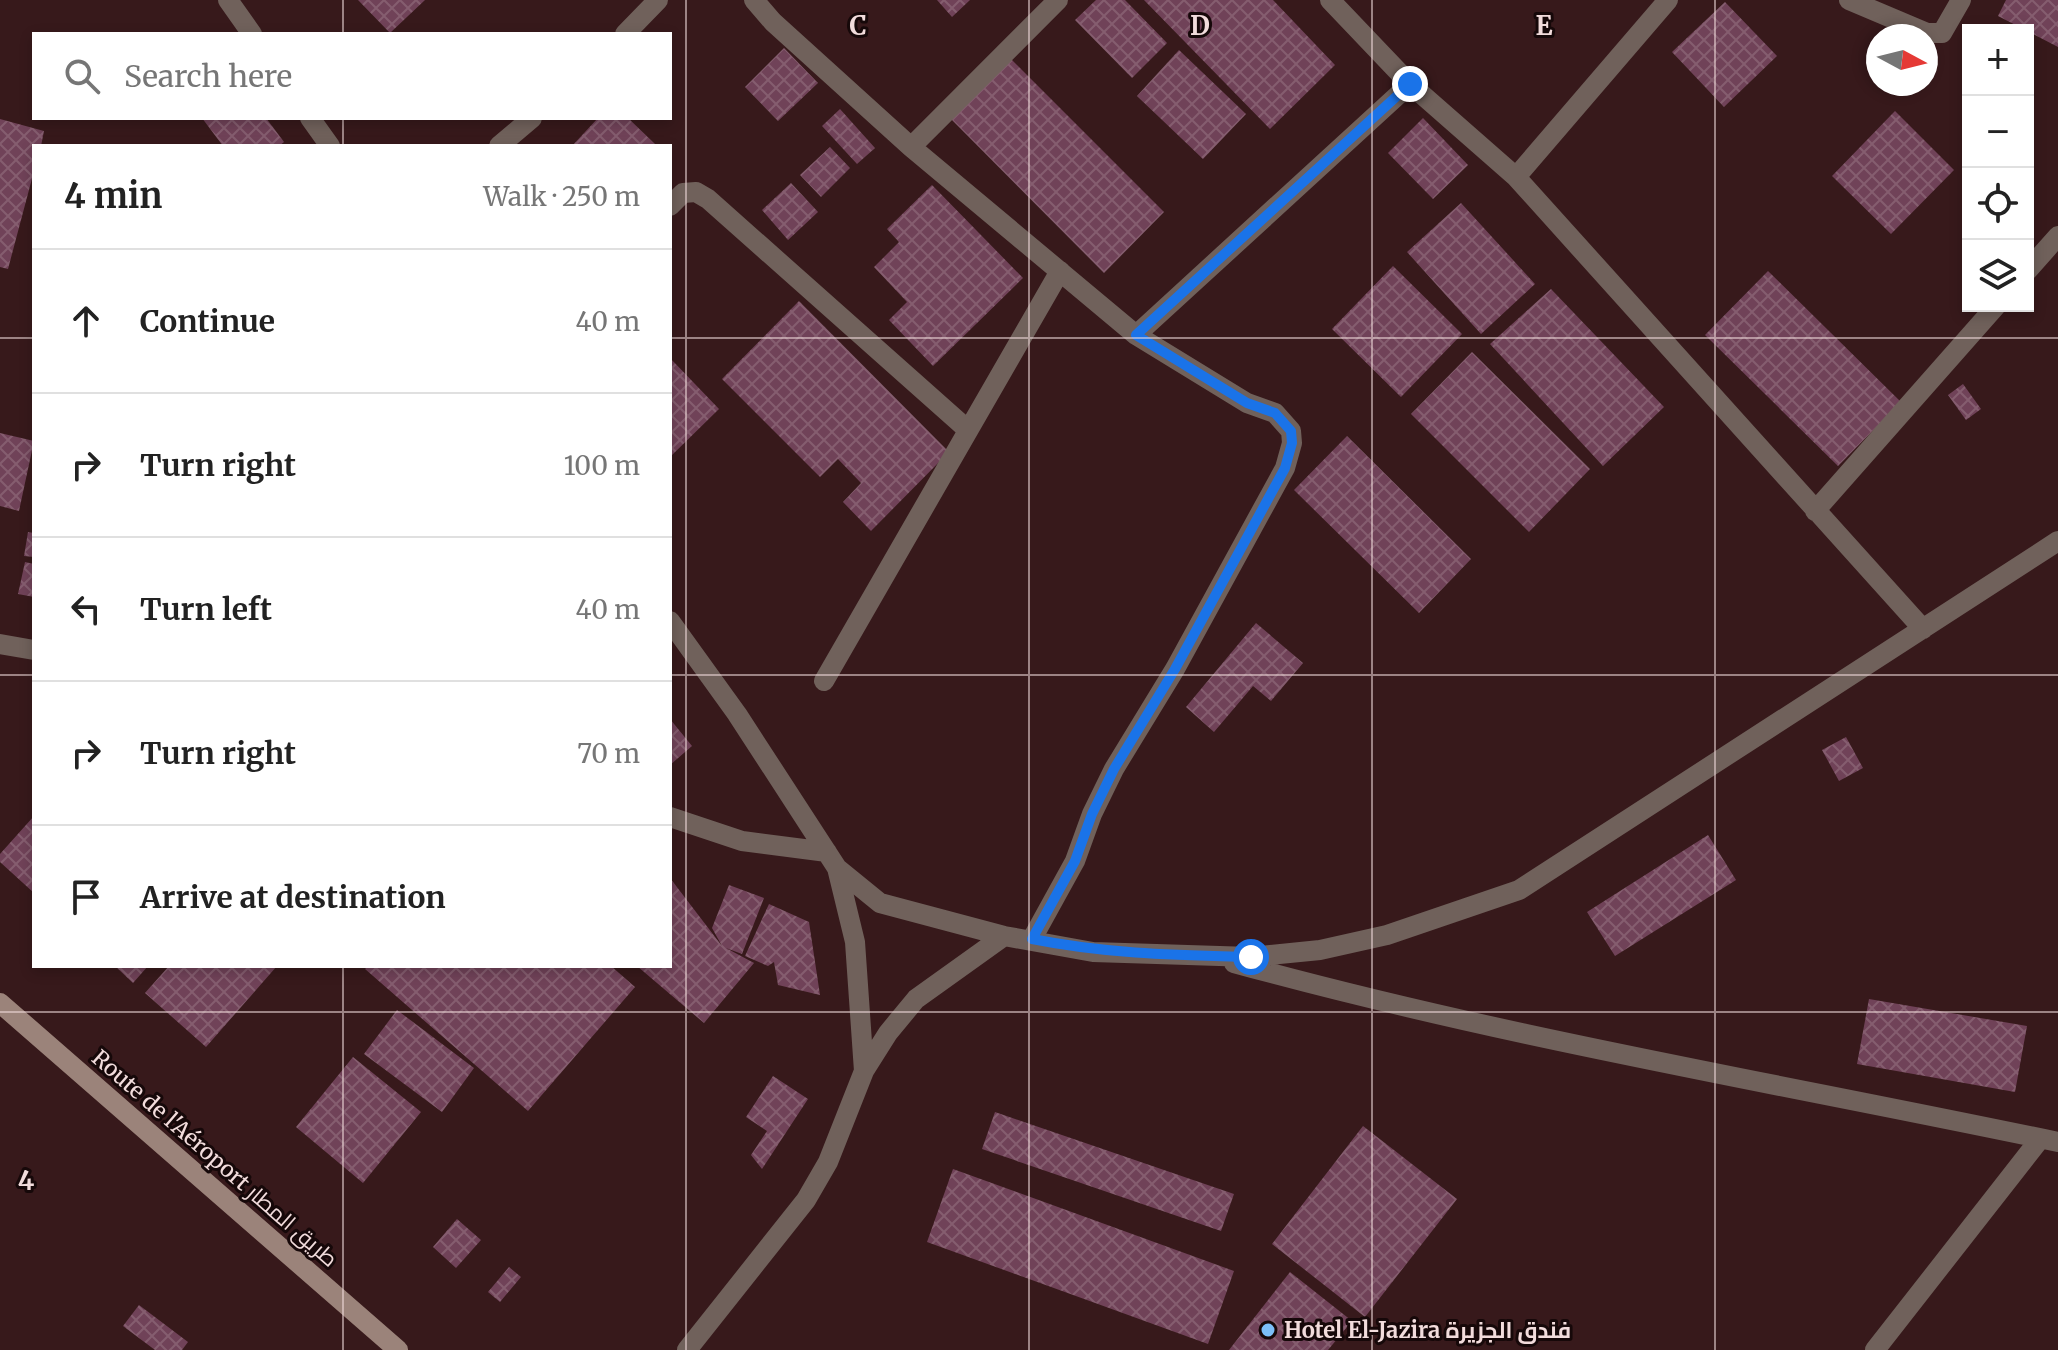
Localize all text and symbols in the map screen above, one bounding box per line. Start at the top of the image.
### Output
text: C [849,9,867,42]
text: D [1190,9,1210,42]
text: E [1536,9,1553,42]
north arrow [1866,24,1938,96]
map controls [1962,24,2034,312]
button: + [1962,24,2034,96]
search box [32,32,672,120]
icon: search [60,54,104,98]
text: Search here [124,57,292,95]
route end [1392,66,1428,102]
button: − [1962,96,2034,168]
button: locate [1962,168,2034,240]
text: 4 min [64,175,162,217]
text: Walk · 250 m [483,180,640,213]
button: layers [1962,240,2034,312]
icon: ahead [64,299,108,343]
text: Continue [140,302,275,340]
text: 40 m [576,305,640,338]
icon: right [64,443,108,487]
text: Turn right [140,446,296,484]
text: 100 m [564,449,640,482]
icon: left [64,587,108,631]
text: Turn left [140,590,272,628]
text: 40 m [576,593,640,626]
icon: right [64,731,108,775]
text: Turn right [140,734,296,772]
text: 70 m [577,737,640,770]
icon: arrive [64,875,108,919]
text: Arrive at destination [140,878,446,916]
route start [1233,939,1269,975]
street label: Route de l'Aéroport طريق المطار [86,1044,344,1272]
text: 4 [18,1164,35,1197]
place label: Hotel El-Jazira فندق الجزيرة [1284,1316,1571,1344]
marker: Hotel El-Jazira فندق الجزيرة [1259,1321,1277,1339]

